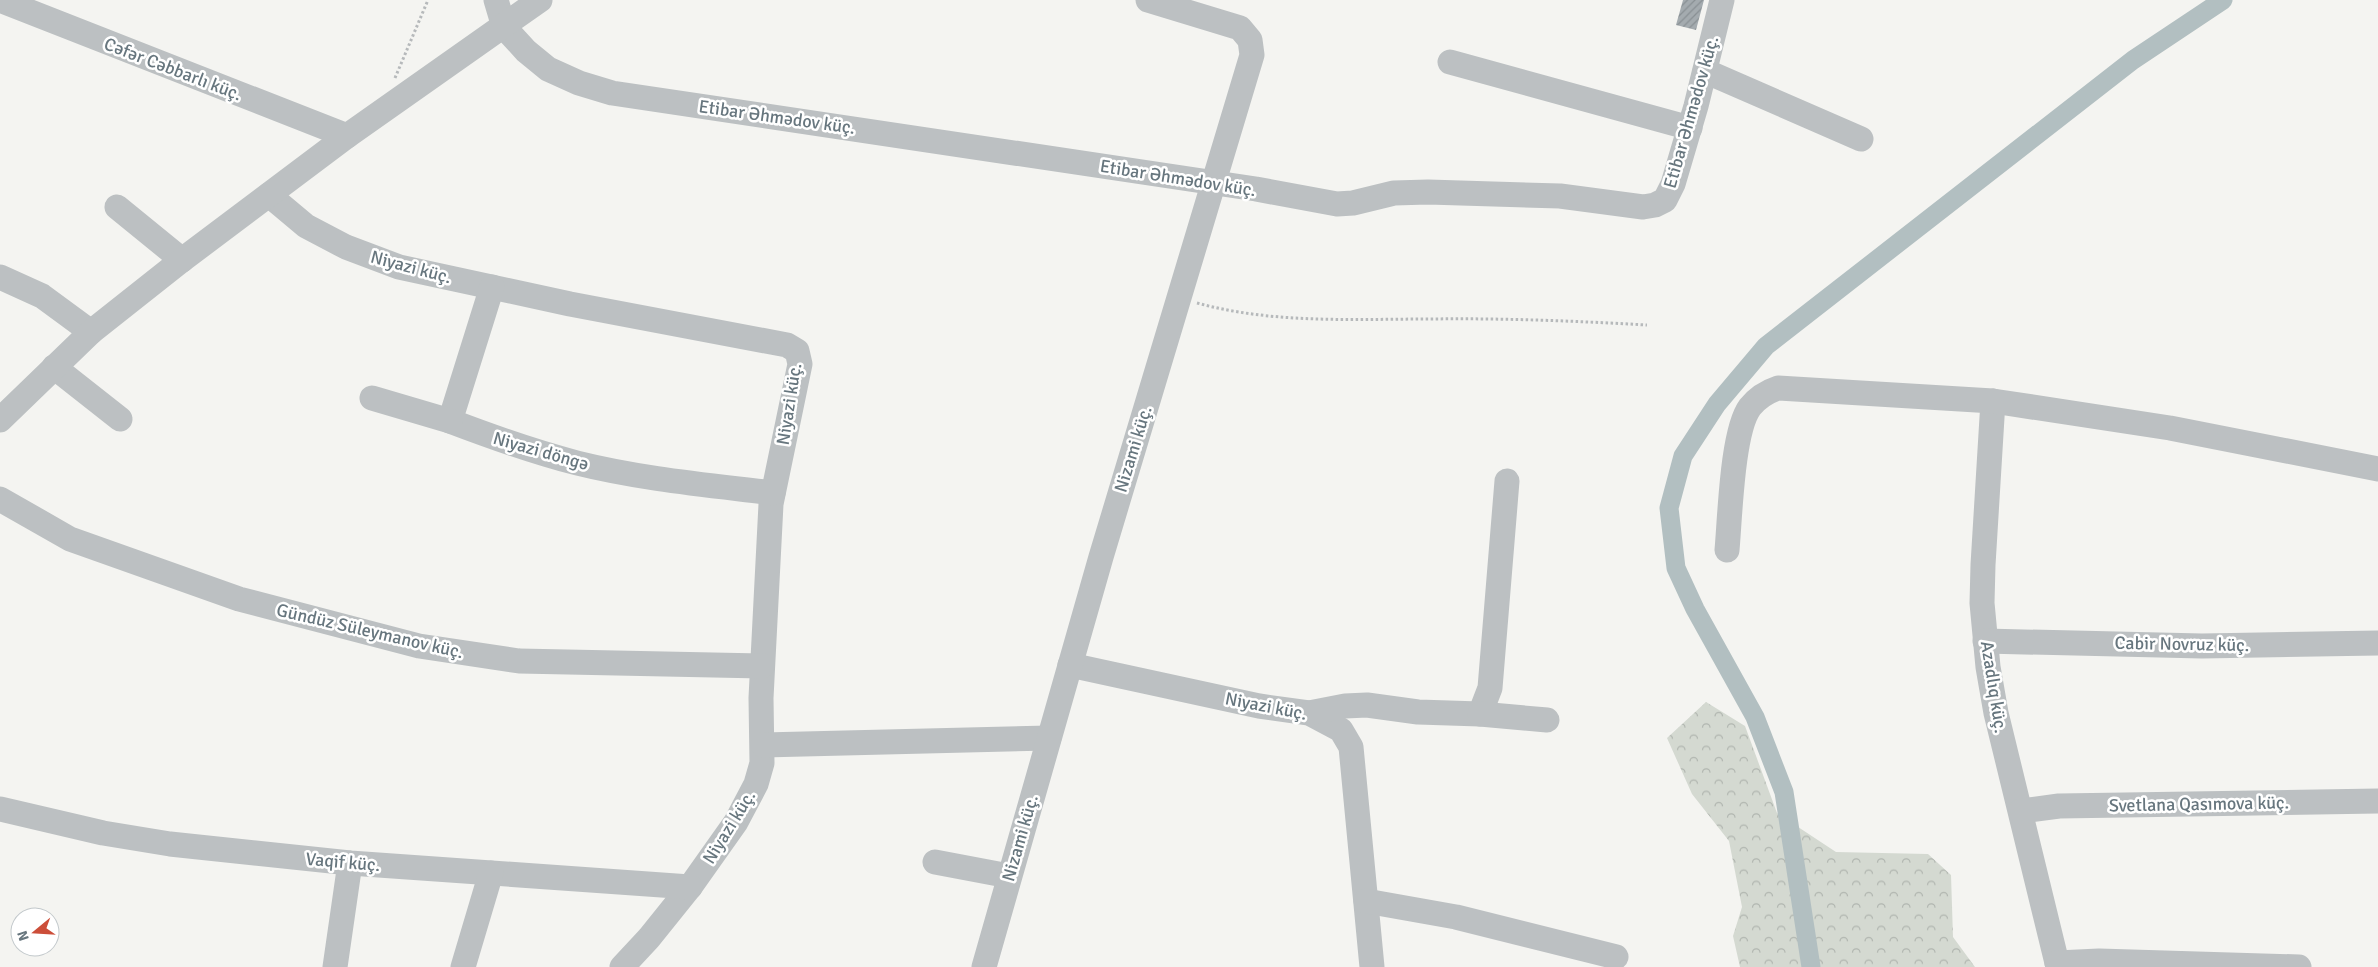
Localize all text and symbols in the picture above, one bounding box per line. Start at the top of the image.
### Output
street label: Cəfər Cəbbarlı küç. [101,33,245,105]
street label: Etibar Əhmədov küç. [1659,33,1723,191]
street label: Etibar Əhmədov küç. [697,95,857,139]
street label: Etibar Əhmədov küç. [1098,155,1258,201]
street label: Niyazi küç. [368,246,454,288]
street label: Niyazi küç. [772,361,806,447]
street label: Nizami küç. [1109,403,1157,495]
street label: Niyazi döngə [491,427,591,475]
street label: Gündüz Süleymanov küç. [274,599,466,663]
street label: Cabir Novruz küç. [2114,632,2250,656]
street label: Azadlıq küç. [1976,639,2012,735]
street label: Niyazi küç. [1223,687,1309,725]
street label: Niyazi küç. [698,786,760,868]
street label: Svetlana Qasımova küç. [2109,791,2289,817]
street label: Nizami küç. [997,792,1043,884]
street label: Vaqif küç. [305,848,381,876]
north arrow [10,907,60,957]
text: N [14,929,33,943]

